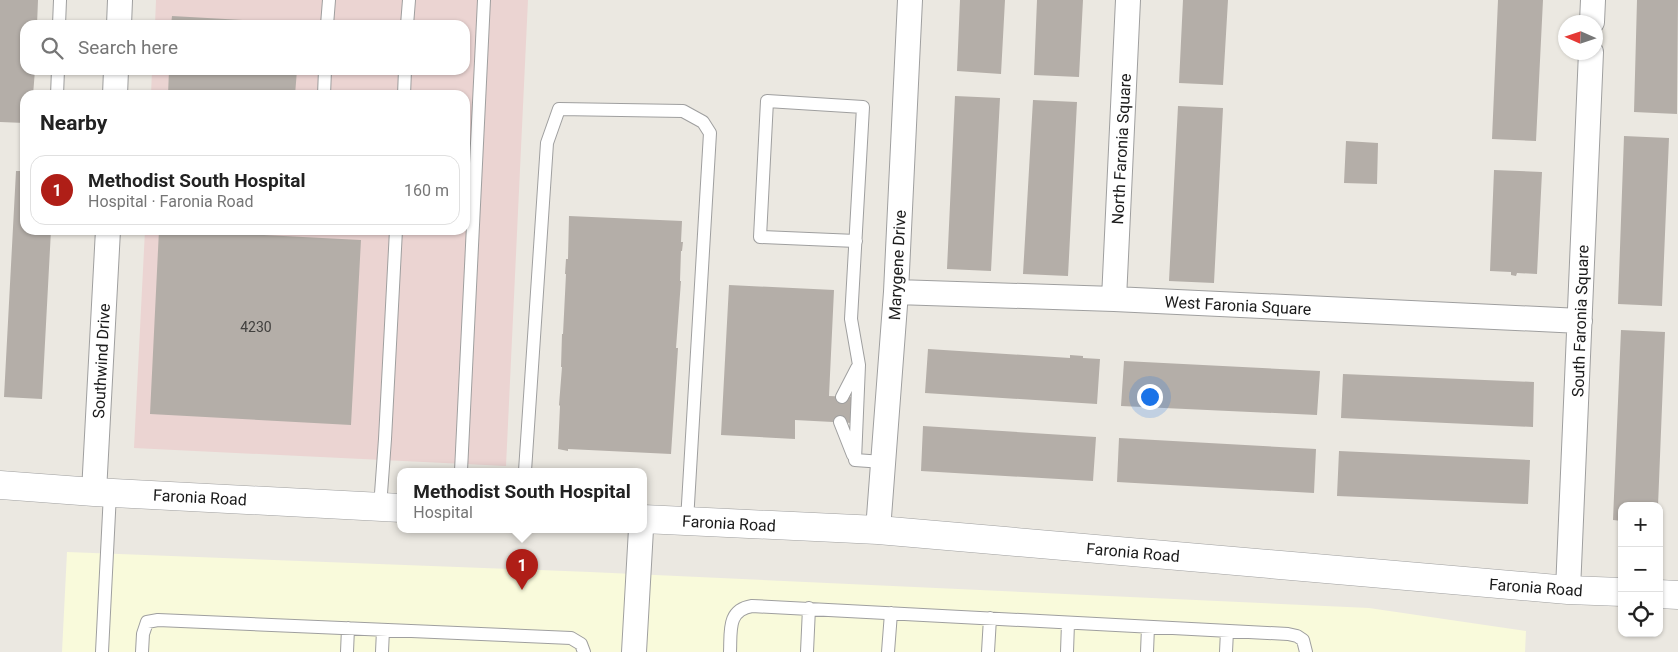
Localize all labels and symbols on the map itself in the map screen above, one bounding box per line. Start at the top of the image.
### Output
north arrow [1558,15,1603,60]
street label: North Faronia Square [1108,73,1135,225]
street label: Marygene Drive [885,209,910,321]
street label: South Faronia Square [1568,245,1593,398]
street label: West Faronia Square [1164,292,1312,319]
street label: Southwind Drive [89,303,114,419]
house number: 4230 [240,319,272,335]
your location [1137,384,1163,410]
street label: Faronia Road [153,486,247,509]
street label: Faronia Road [682,512,776,535]
street label: Faronia Road [1085,539,1180,566]
pin: 1 [506,549,538,590]
street label: Faronia Road [1489,575,1583,600]

